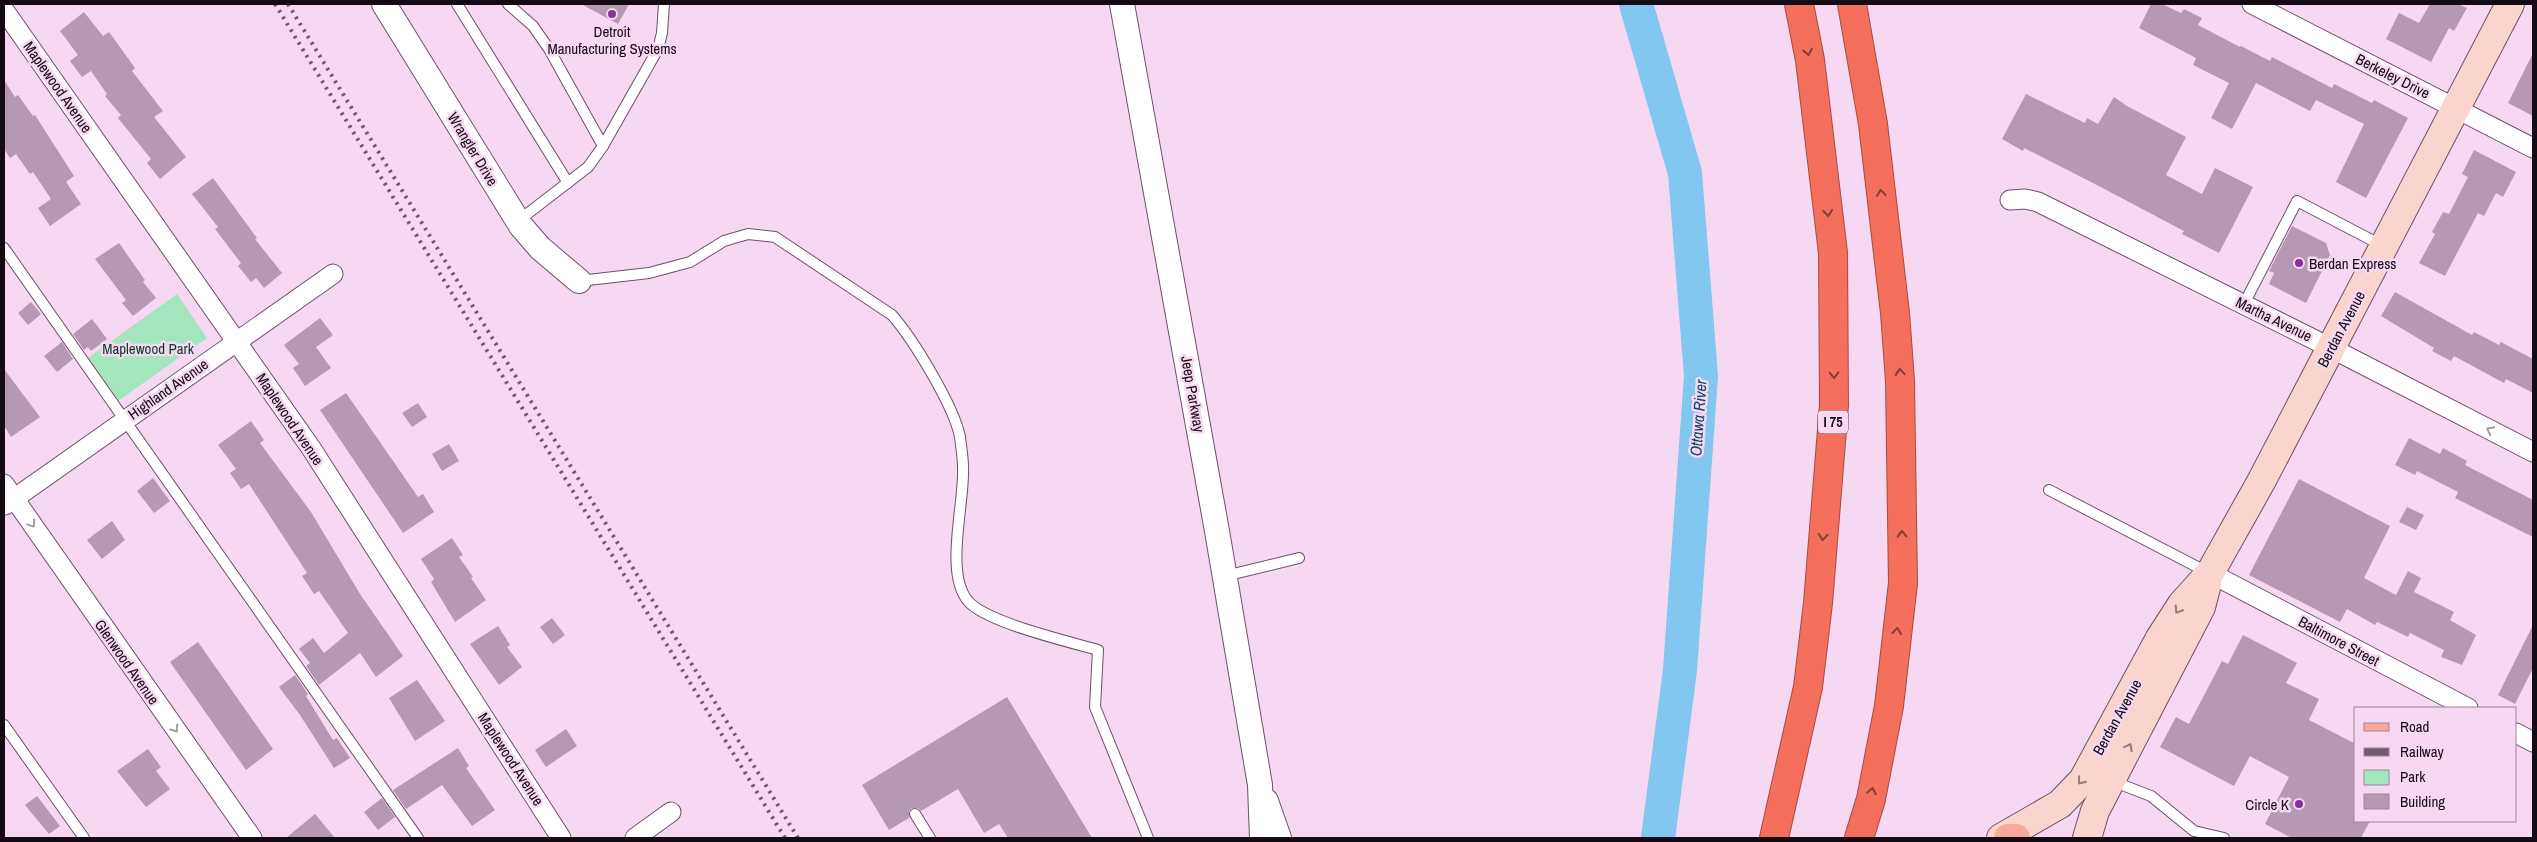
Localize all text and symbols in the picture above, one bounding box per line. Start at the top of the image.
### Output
marker: Detroit Manufacturing Systems [606,8,618,20]
place label: Detroit Manufacturing Systems [547,21,677,59]
street label: Maplewood Avenue [19,37,97,137]
one-way arrow [1802,47,1813,56]
street label: Berkeley Drive [2352,48,2434,104]
street label: Wrangler Drive [443,108,503,190]
one-way arrow [1876,188,1887,196]
one-way arrow [1822,209,1833,217]
place label: Berdan Express [2309,253,2397,274]
marker: Berdan Express [2293,257,2305,269]
street label: Berdan Avenue [2312,287,2370,371]
street label: Martha Avenue [2232,291,2316,347]
park label: Maplewood Park [102,338,195,359]
street label: Highland Avenue [124,353,212,424]
street label: Jeep Parkway [1176,354,1210,435]
one-way arrow [1894,367,1905,375]
street label: Maplewood Avenue [251,369,329,469]
one-way arrow [1829,372,1839,379]
water label: Ottawa River [1684,378,1712,457]
road number: I 75 [1818,411,1848,434]
one-way arrow [2486,426,2495,436]
one-way arrow [26,518,35,528]
one-way arrow [1897,530,1907,538]
one-way arrow [1818,533,1829,541]
one-way arrow [2175,605,2185,614]
street label: Baltimore Street [2295,611,2384,671]
street label: Glenwood Avenue [90,615,164,709]
one-way arrow [1891,627,1902,635]
street label: Berdan Avenue [2087,675,2147,759]
legend [2354,707,2517,822]
street label: Maplewood Avenue [473,708,549,810]
text: Road [2400,716,2429,737]
one-way arrow [169,723,178,733]
text: Railway [2400,741,2445,762]
one-way arrow [2122,743,2132,752]
text: Park [2400,766,2426,787]
one-way arrow [2078,775,2086,784]
one-way arrow [1866,787,1877,796]
text: Building [2400,791,2445,812]
place label: Circle K [2245,794,2290,815]
marker: Circle K [2293,798,2305,810]

